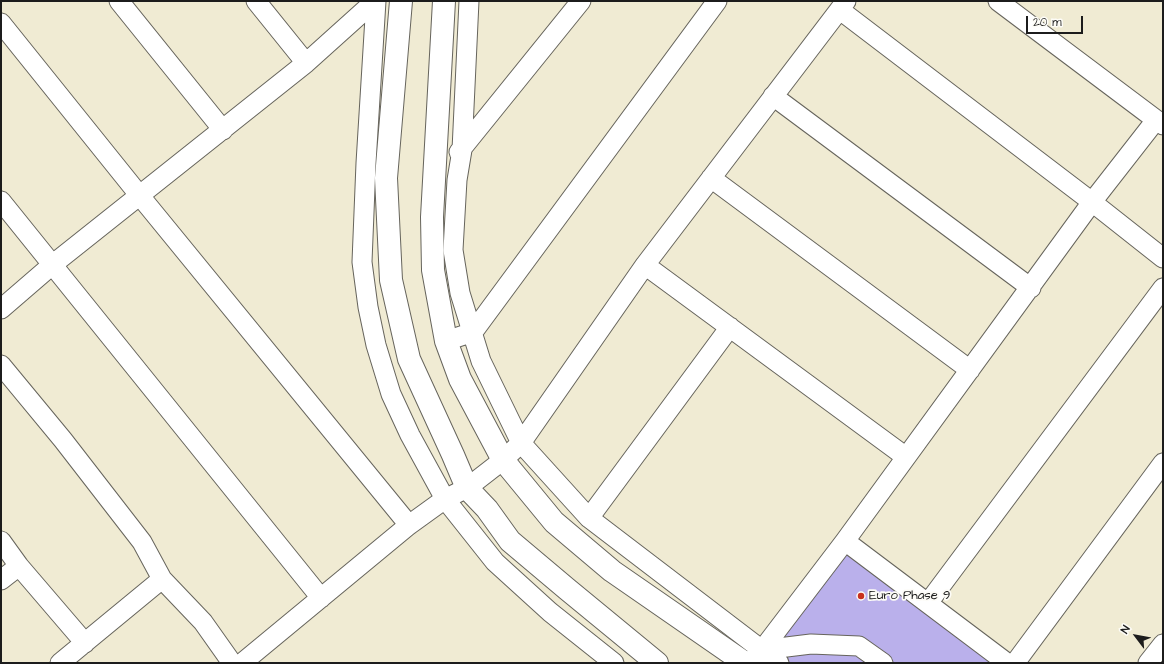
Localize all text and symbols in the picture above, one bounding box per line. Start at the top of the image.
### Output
scale bar [1028,8,1085,34]
text: 20 m [1033,14,1062,31]
place label: Euro Phase 9 [869,588,950,604]
marker: Euro Phase 9 [856,591,866,601]
north arrow [1116,616,1156,656]
text: N [1117,622,1134,636]

